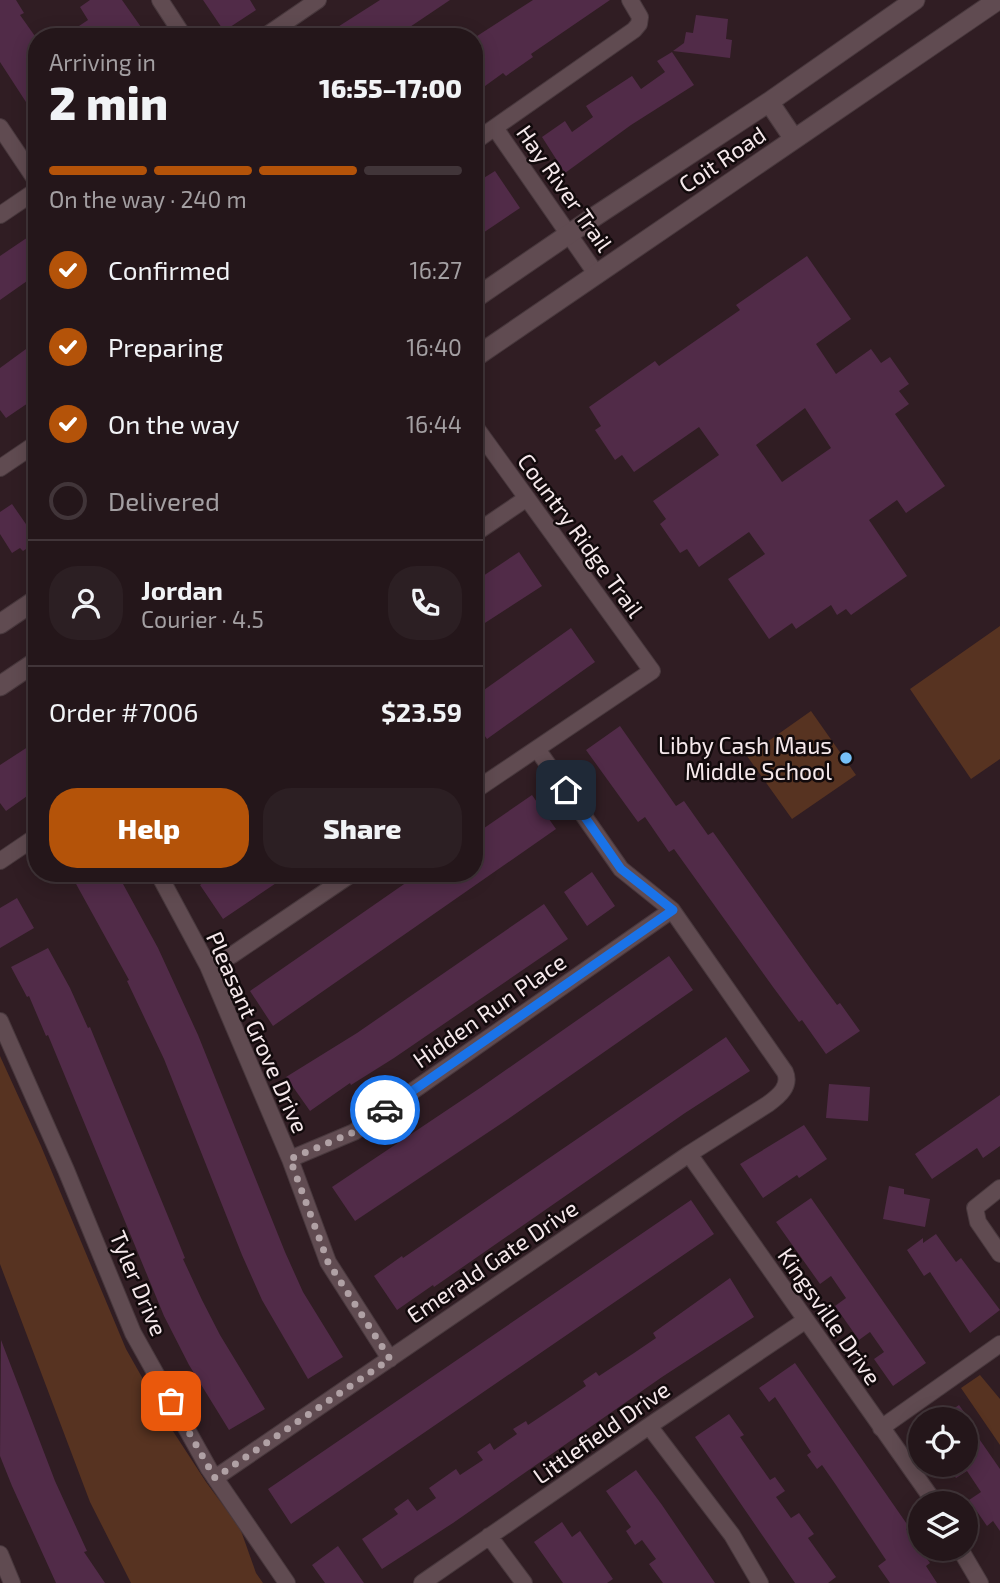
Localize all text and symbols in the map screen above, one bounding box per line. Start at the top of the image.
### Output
text: Arriving in [49,48,156,76]
text: 16:55–17:00 [319,72,462,103]
text: 2 min [49,74,168,129]
street label: Hay River Trail [511,119,619,257]
street label: Coit Road [673,120,771,198]
text: On the way · 240 m [49,185,247,213]
icon: check [49,251,87,289]
text: Confirmed [108,254,231,285]
text: 16:27 [410,256,462,284]
icon: check [49,328,87,366]
text: Preparing [108,331,223,362]
text: 16:40 [406,333,462,361]
icon: check [49,405,87,443]
text: On the way [108,408,239,439]
text: 16:44 [406,410,462,438]
street label: Country Ridge Trail [512,448,650,623]
text: Delivered [108,485,220,516]
button: person [49,566,123,640]
button: phone [388,566,462,640]
text: Jordan [141,574,223,605]
text: Courier · 4.5 [141,605,264,633]
text: Order #7006 [49,696,198,727]
text: $23.59 [381,696,462,727]
place label: Libby Cash Maus Middle School [658,731,832,785]
marker: Libby Cash Maus Middle School [838,750,854,766]
pin [536,760,596,820]
icon: home [547,771,585,809]
button: Help [49,788,249,868]
button: Share [263,788,462,868]
street label: Pleasant Grove Drive [201,927,315,1137]
street label: Hidden Run Place [407,947,571,1073]
courier [350,1075,420,1145]
icon: car [366,1091,404,1129]
street label: Emerald Gate Drive [401,1193,583,1329]
street label: Tyler Drive [104,1226,174,1340]
street label: Kingsville Drive [772,1242,888,1390]
pin [141,1371,201,1431]
street label: Littlefield Drive [527,1375,675,1489]
icon: bag [152,1382,190,1420]
map controls [908,1407,978,1561]
button: locate [908,1407,978,1477]
button: layers [908,1491,978,1561]

